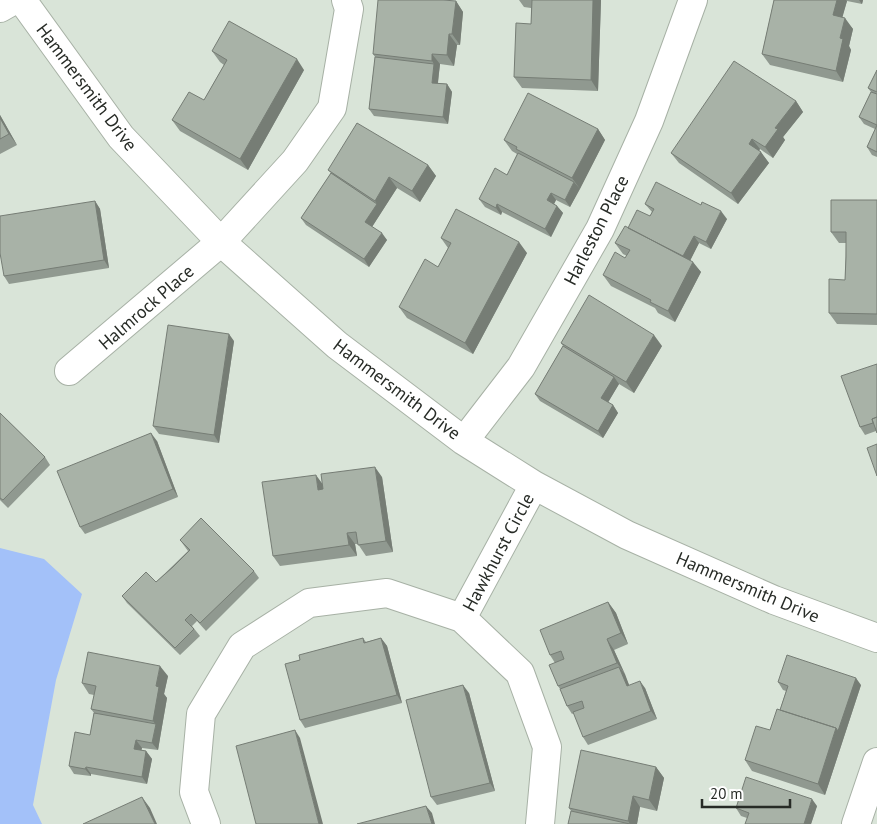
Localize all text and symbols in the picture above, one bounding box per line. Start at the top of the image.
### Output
street label: Hammersmith Drive [32,19,142,155]
street label: Harleston Place [558,171,634,289]
street label: Halmrock Place [94,259,198,355]
street label: Hammersmith Drive [329,334,465,444]
street label: Hawkhurst Circle [457,489,539,615]
street label: Hammersmith Drive [673,546,823,628]
scale bar [702,776,790,808]
text: 20 m [710,784,743,803]

